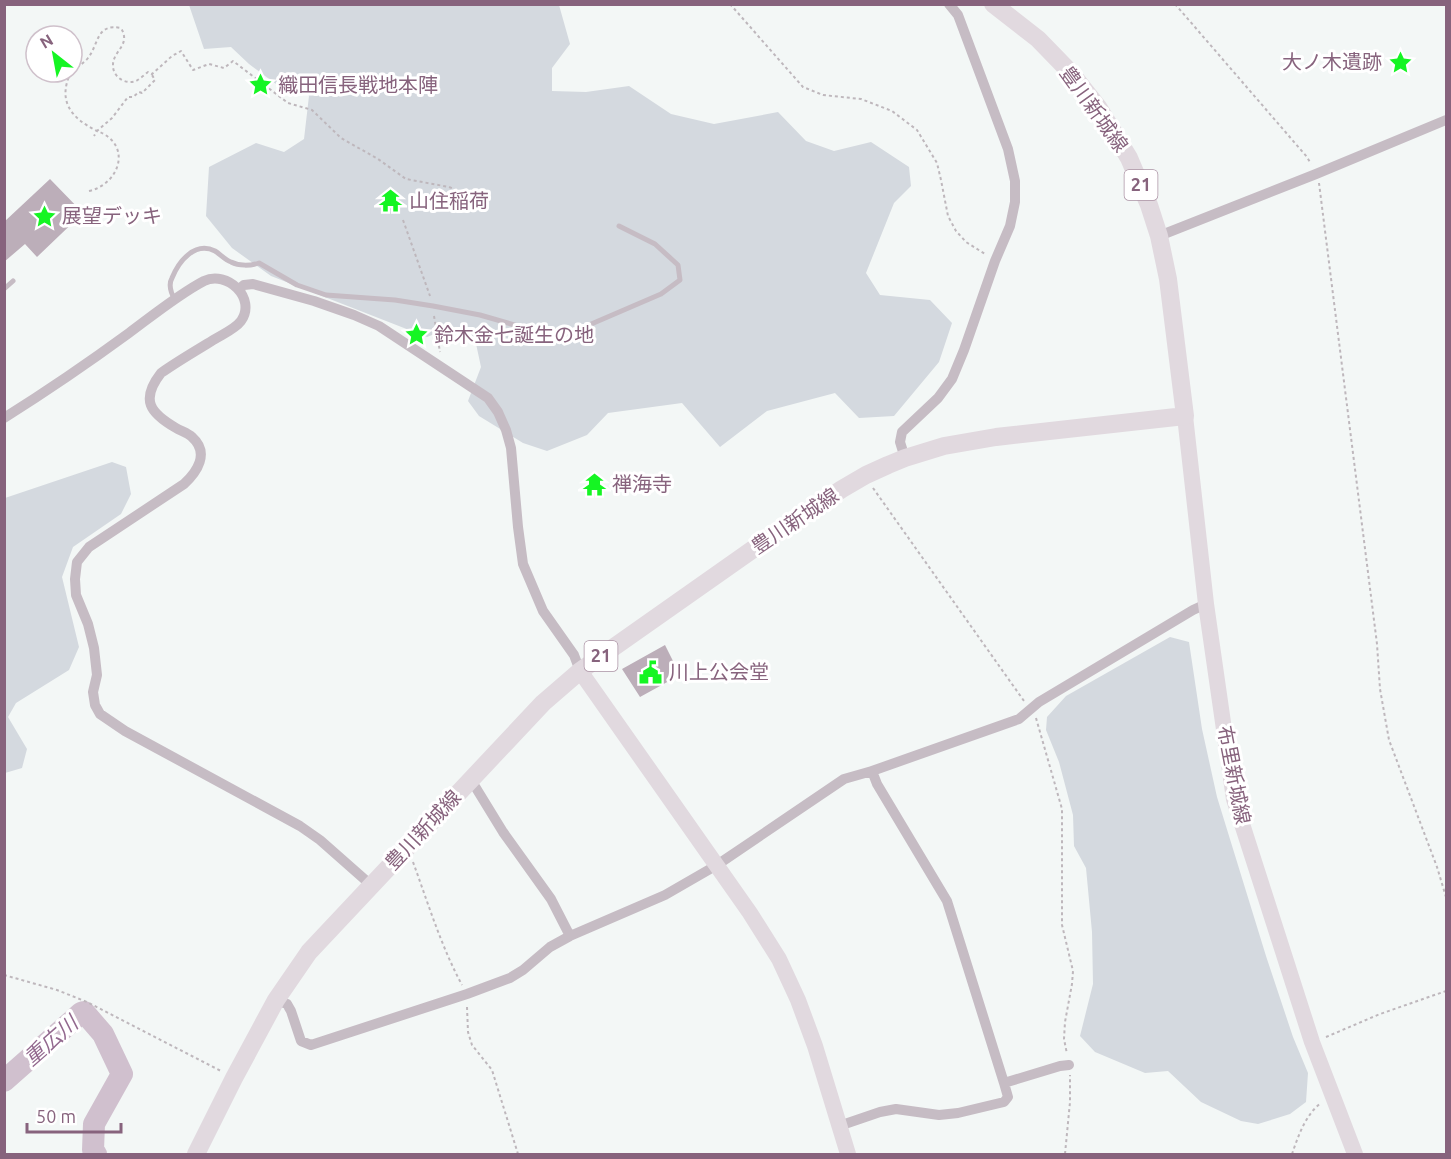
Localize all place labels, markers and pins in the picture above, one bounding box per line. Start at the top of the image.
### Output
place icon: 大ノ木遺跡 [1387,49,1413,75]
place label: 大ノ木遺跡 [1282,50,1382,73]
place icon: 織田信長戦地本陣 [247,72,273,98]
place label: 織田信長戦地本陣 [278,73,438,96]
temple icon: 山住稲荷 [378,188,404,214]
place label: 山住稲荷 [409,189,489,212]
place icon: 展望デッキ [31,203,57,229]
place label: 展望デッキ [62,204,162,227]
place icon: 鈴木金七誕生の地 [403,322,429,348]
place label: 鈴木金七誕生の地 [434,323,594,346]
temple icon: 禅海寺 [581,471,607,497]
place label: 禅海寺 [612,472,672,495]
public building icon: 川上公会堂 [638,659,664,685]
place label: 川上公会堂 [669,660,769,683]

